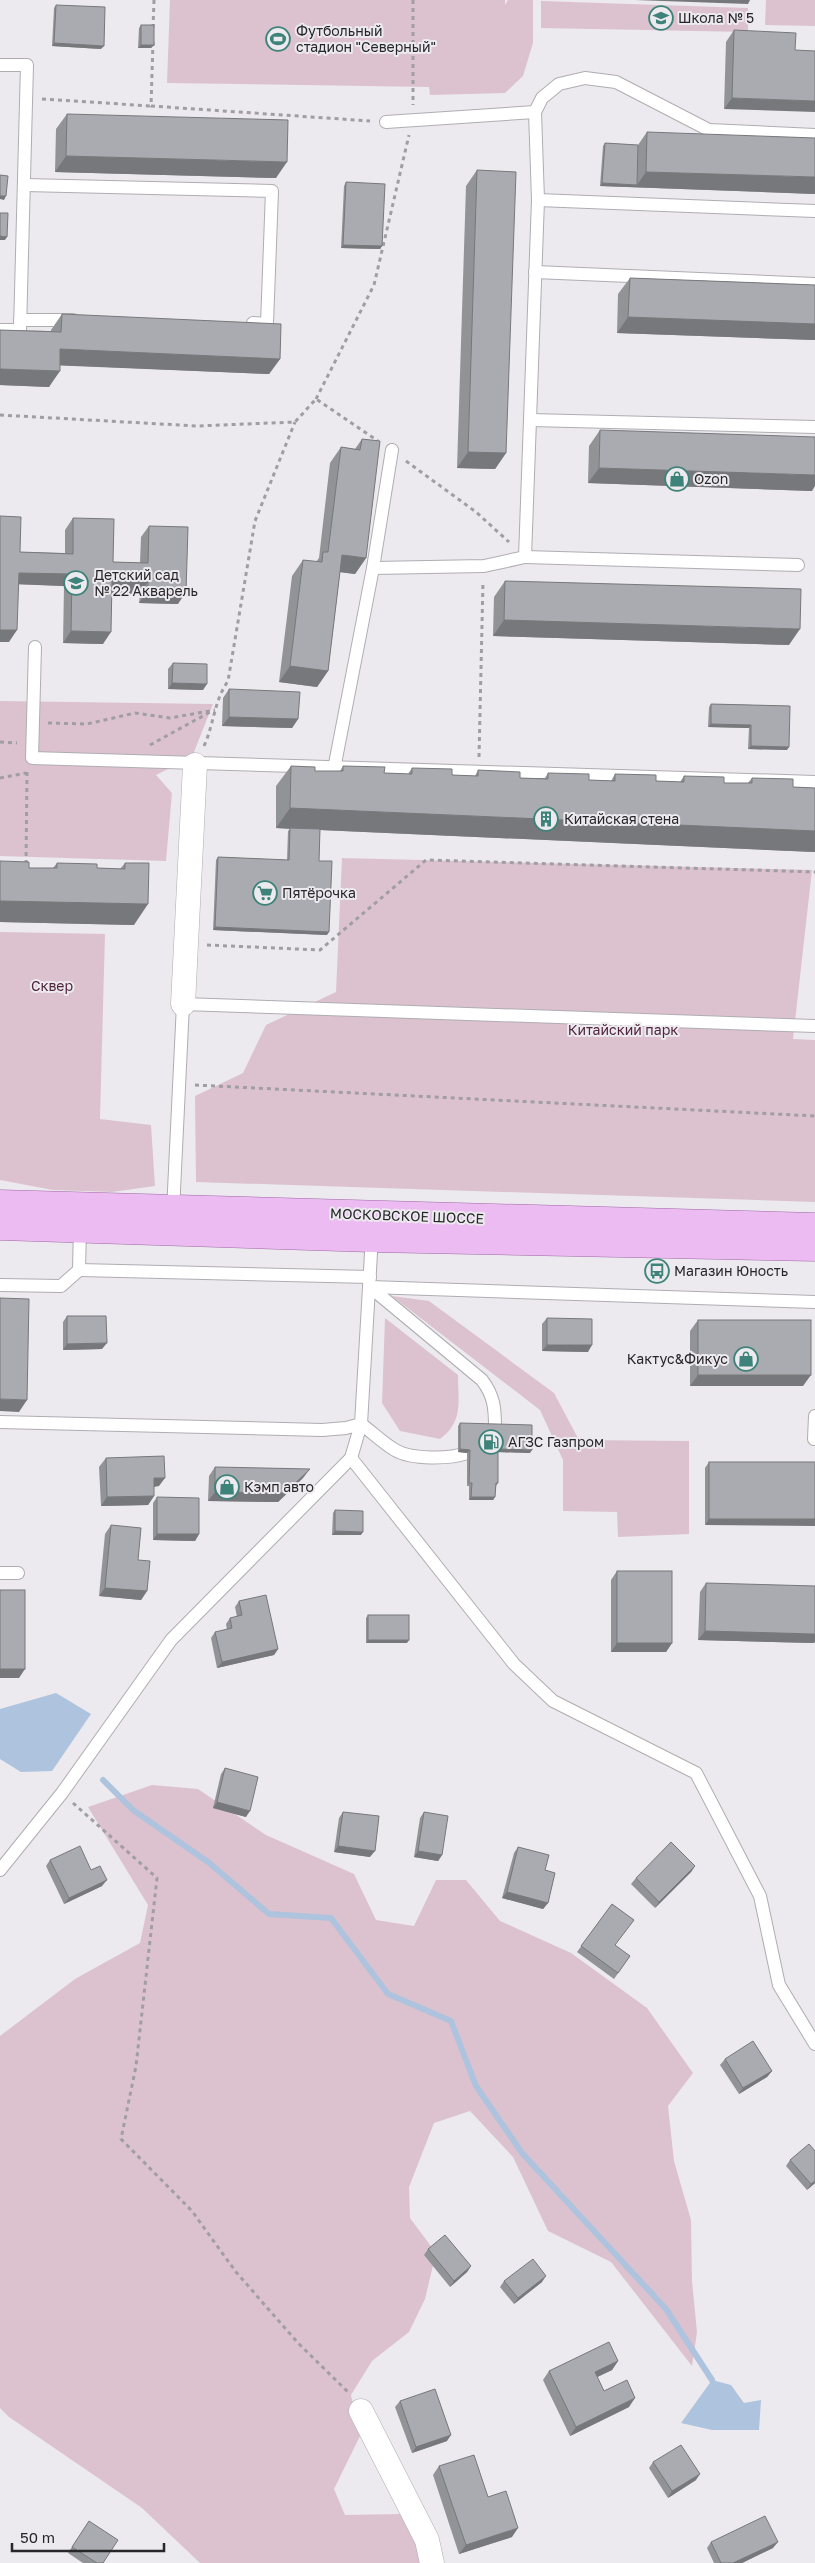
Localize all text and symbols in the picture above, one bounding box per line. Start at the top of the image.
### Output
school or university icon: Школа № 5 [648,5,674,31]
place label: Школа № 5 [678,9,754,26]
place label: Футбольный стадион "Северный" [296,22,436,55]
sports icon: Футбольный стадион "Северный" [265,26,291,52]
shop icon: Ozon [664,466,690,492]
place label: Ozon [694,470,728,487]
place label: Детский сад № 22 Акварель [94,566,198,599]
school or university icon: Детский сад № 22 Акварель [63,570,89,596]
building icon: Китайская стена [533,806,559,832]
place label: Китайская стена [564,810,679,827]
supermarket icon: Пятёрочка [252,880,278,906]
place label: Пятёрочка [282,884,356,901]
park label: Сквер [31,977,73,994]
park label: Китайский парк [568,1021,678,1038]
street label: МОСКОВСКОЕ ШОССЕ [330,1204,484,1227]
bus stop icon: Магазин Юность [644,1258,670,1284]
place label: Магазин Юность [674,1262,788,1279]
shop icon: Кактус&Фикус [733,1346,759,1372]
place label: Кактус&Фикус [627,1350,728,1367]
fuel station icon: АГЗС Газпром [478,1429,504,1455]
place label: АГЗС Газпром [508,1433,604,1450]
shop icon: Кэмп авто [214,1474,240,1500]
place label: Кэмп авто [244,1478,314,1495]
scale bar [12,2520,165,2552]
text: 50 m [20,2528,55,2546]

